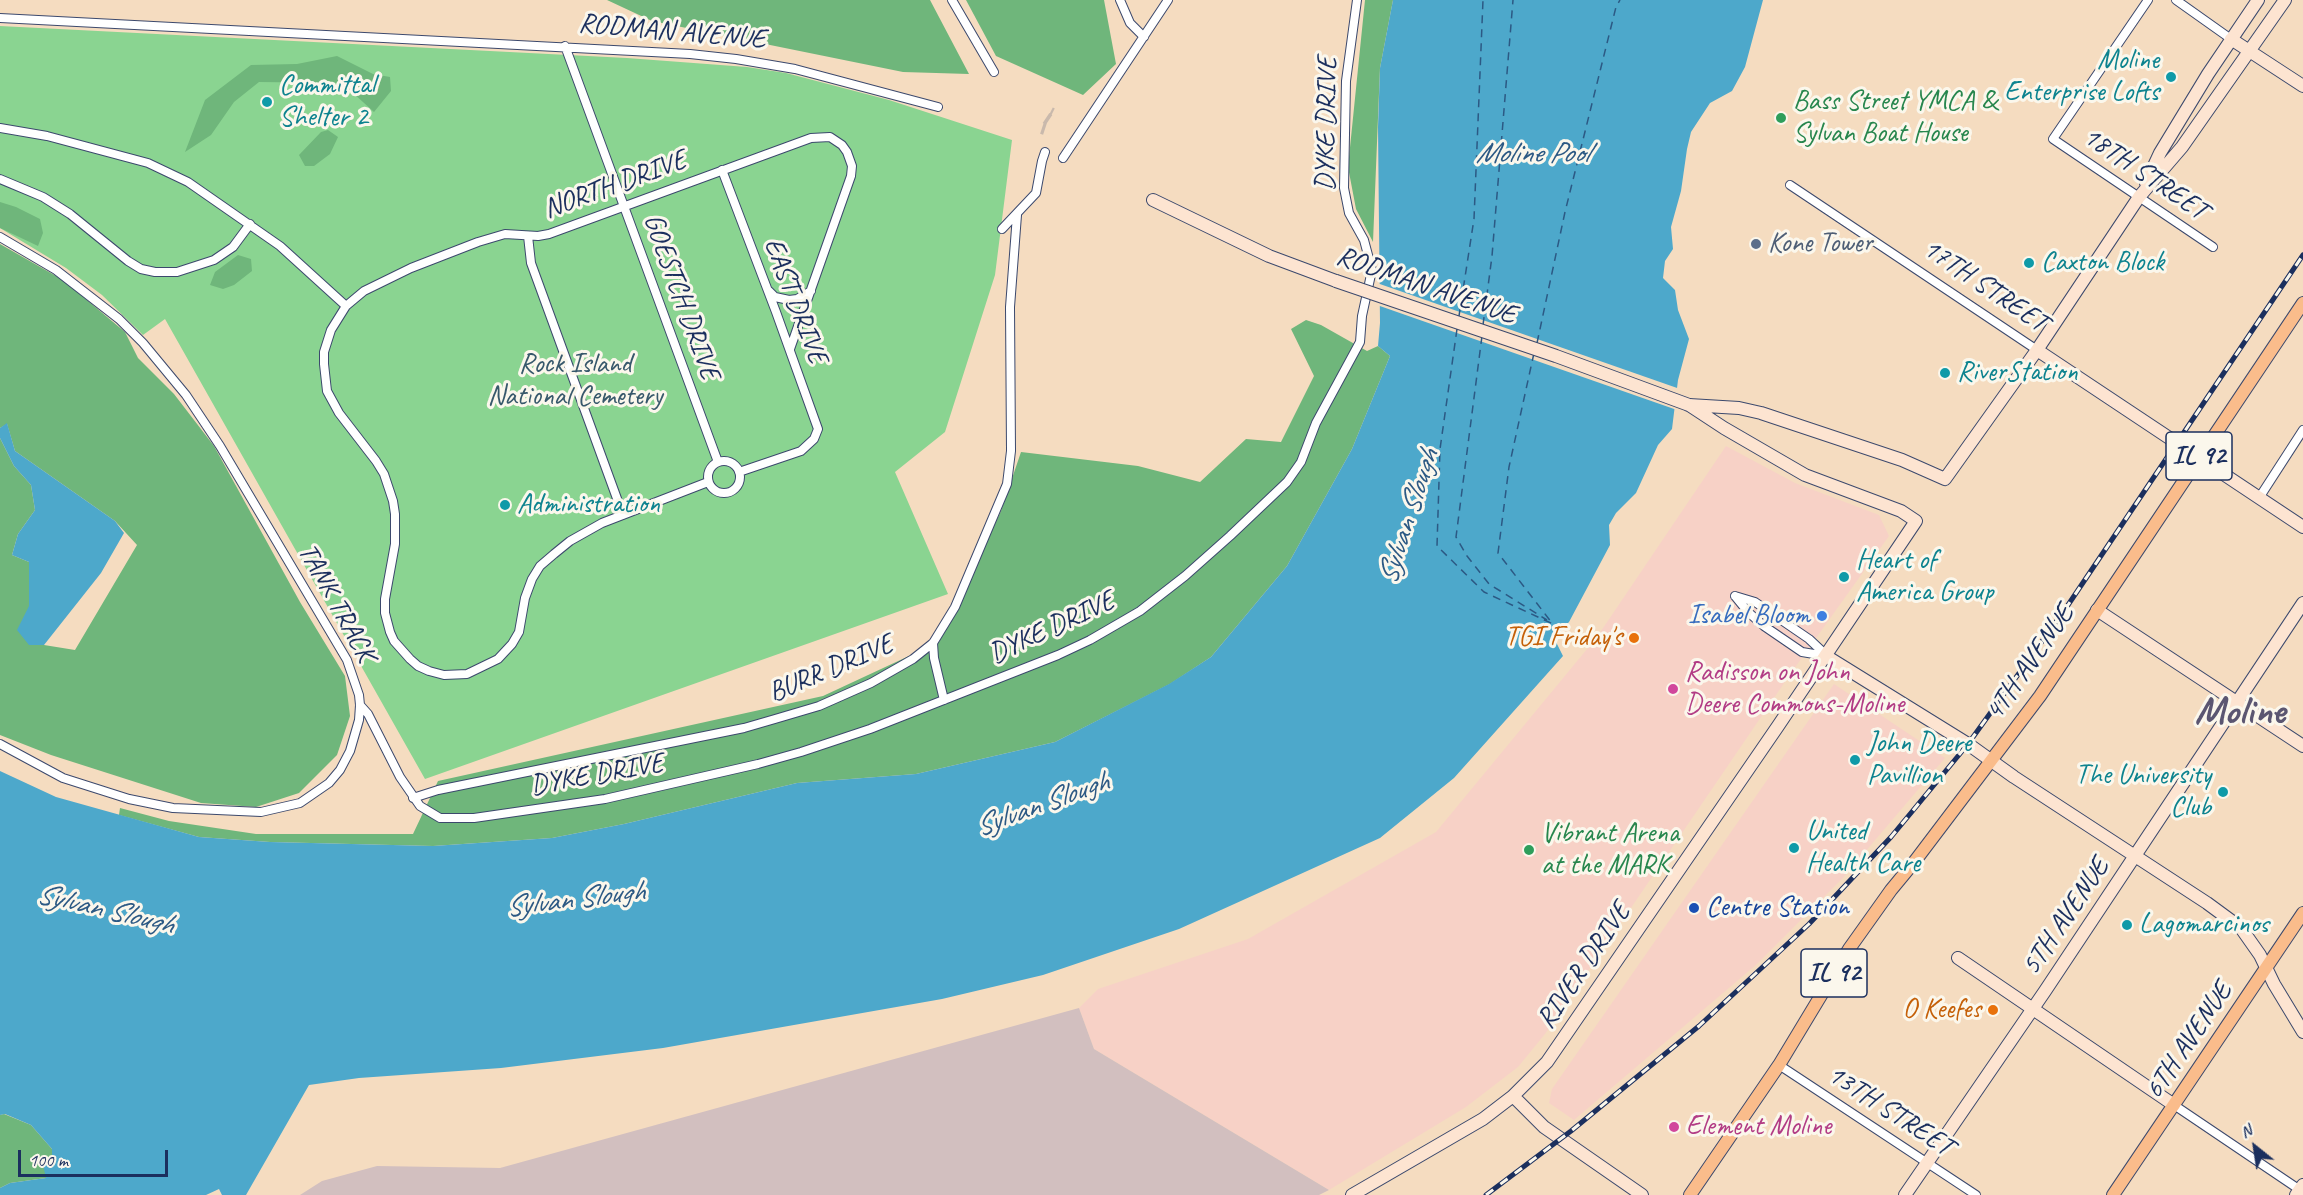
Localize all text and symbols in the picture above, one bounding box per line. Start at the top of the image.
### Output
street label: RODMAN AVENUE [577,7,767,57]
place label: Moline Enterprise Lofts [2004,44,2159,110]
street label: DYKE DRIVE [1309,57,1345,191]
place label: Committal Shelter 2 [279,69,375,135]
marker: Moline Enterprise Lofts [2164,70,2178,84]
place label: Bass Street YMCA & Sylvan Boat House [1793,85,1997,151]
marker: Committal Shelter 2 [260,95,274,109]
marker: Bass Street YMCA & Sylvan Boat House [1774,111,1788,125]
street label: 18TH STREET [2076,120,2214,228]
water label: Moline Pool [1476,136,1588,172]
street label: NORTH DRIVE [539,144,691,226]
street label: GOESTCH DRIVE [635,210,727,384]
place label: Kone Tower [1768,227,1872,261]
street label: 17TH STREET [1916,232,2054,340]
street label: EAST DRIVE [756,234,834,368]
marker: Kone Tower [1749,237,1763,251]
street label: RODMAN AVENUE [1332,240,1520,332]
place label: Caxton Block [2041,246,2164,280]
marker: Caxton Block [2022,256,2036,270]
park label: Rock Island National Cemetery [488,348,662,414]
place label: RiverStation [1957,356,2077,390]
marker: RiverStation [1938,366,1952,380]
road number: IL 92 [2166,432,2232,480]
water label: Sylvan Slough [1370,445,1448,589]
place label: Administration [517,488,660,522]
marker: Administration [498,498,512,512]
street label: TANK TRACK [290,538,382,668]
place label: Heart of America Group [1856,544,1993,610]
marker: Heart of America Group [1837,570,1851,584]
street label: DYKE DRIVE [984,584,1120,672]
place label: Isabel Bloom [1688,599,1810,633]
street label: 4TH AVENUE [1978,599,2082,727]
marker: Isabel Bloom [1815,609,1829,623]
place label: TGI Friday's [1505,621,1622,655]
street label: BURR DRIVE [764,628,898,710]
marker: TGI Friday's [1627,631,1641,645]
place label: Radisson on John Deere Commons-Moline [1685,656,1904,722]
marker: Radisson on John Deere Commons-Moline [1666,682,1680,696]
district label: Moline [2195,689,2285,737]
place label: John Deere Pavillion [1867,727,1971,793]
street label: DYKE DRIVE [528,747,666,803]
marker: John Deere Pavillion [1848,753,1862,767]
place label: The University Club [2075,759,2211,825]
water label: Sylvan Slough [970,764,1114,846]
marker: The University Club [2216,785,2230,799]
place label: United Health Care [1806,815,1920,881]
place label: Vibrant Arena at the MARK [1541,817,1679,883]
marker: United Health Care [1787,841,1801,855]
marker: Vibrant Arena at the MARK [1522,843,1536,857]
street label: 5TH AVENUE [2015,852,2117,982]
water label: Sylvan Slough [504,874,646,926]
water label: Sylvan Slough [33,877,177,943]
place label: Centre Station [1706,891,1849,925]
street label: RIVER DRIVE [1530,897,1638,1035]
marker: Centre Station [1687,901,1701,915]
place label: Lagomarcinos [2139,908,2269,942]
marker: Lagomarcinos [2120,918,2134,932]
road number: IL 92 [1801,949,1867,997]
street label: 6TH AVENUE [2138,976,2240,1106]
place label: O Keefes [1903,993,1981,1027]
marker: O Keefes [1986,1003,2000,1017]
street label: 13TH STREET [1821,1058,1959,1164]
place label: Element Moline [1686,1110,1831,1144]
north arrow [2225,1117,2285,1177]
marker: Element Moline [1667,1120,1681,1134]
text: N [2237,1120,2255,1143]
scale bar [21,1138,171,1176]
text: 100 m [29,1149,68,1171]

